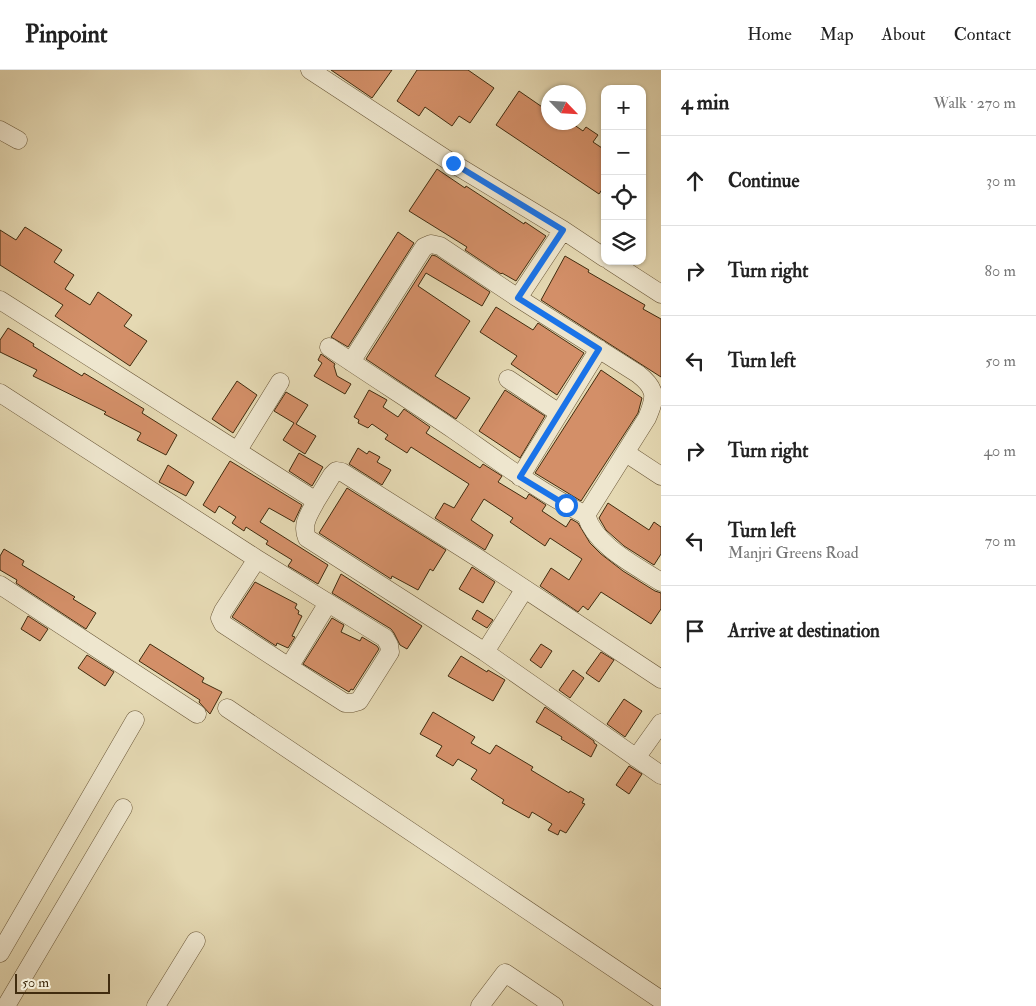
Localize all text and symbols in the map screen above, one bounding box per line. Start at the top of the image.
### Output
text: Pinpoint [25,19,108,50]
text: Home [747,23,792,46]
text: Map [820,23,854,46]
text: About [882,23,926,46]
text: Contact [954,23,1011,46]
north arrow [541,85,586,130]
map controls [601,85,646,265]
button: + [601,85,646,130]
text: 4 min [681,89,729,116]
text: Walk · 270 m [934,93,1016,113]
button: − [601,130,646,175]
route end [442,152,465,175]
icon: ahead [681,167,709,195]
text: Continue [728,169,799,193]
text: 30 m [986,171,1016,191]
button: locate [601,175,646,220]
button: layers [601,220,646,265]
icon: right [681,257,709,285]
text: Turn right [728,259,808,283]
text: 80 m [985,261,1016,281]
icon: left [681,347,709,375]
text: Turn left [728,349,796,373]
text: 50 m [985,351,1016,371]
icon: right [681,437,709,465]
text: Turn right [728,439,808,463]
text: 40 m [983,441,1016,461]
route start [555,494,578,517]
text: Turn left [728,519,796,543]
icon: left [681,527,709,555]
text: 70 m [985,531,1016,551]
text: Manjri Greens Road [728,543,859,563]
icon: arrive [681,617,709,645]
text: Arrive at destination [728,619,880,643]
scale bar [15,971,110,994]
text: 50 m [22,974,49,991]

